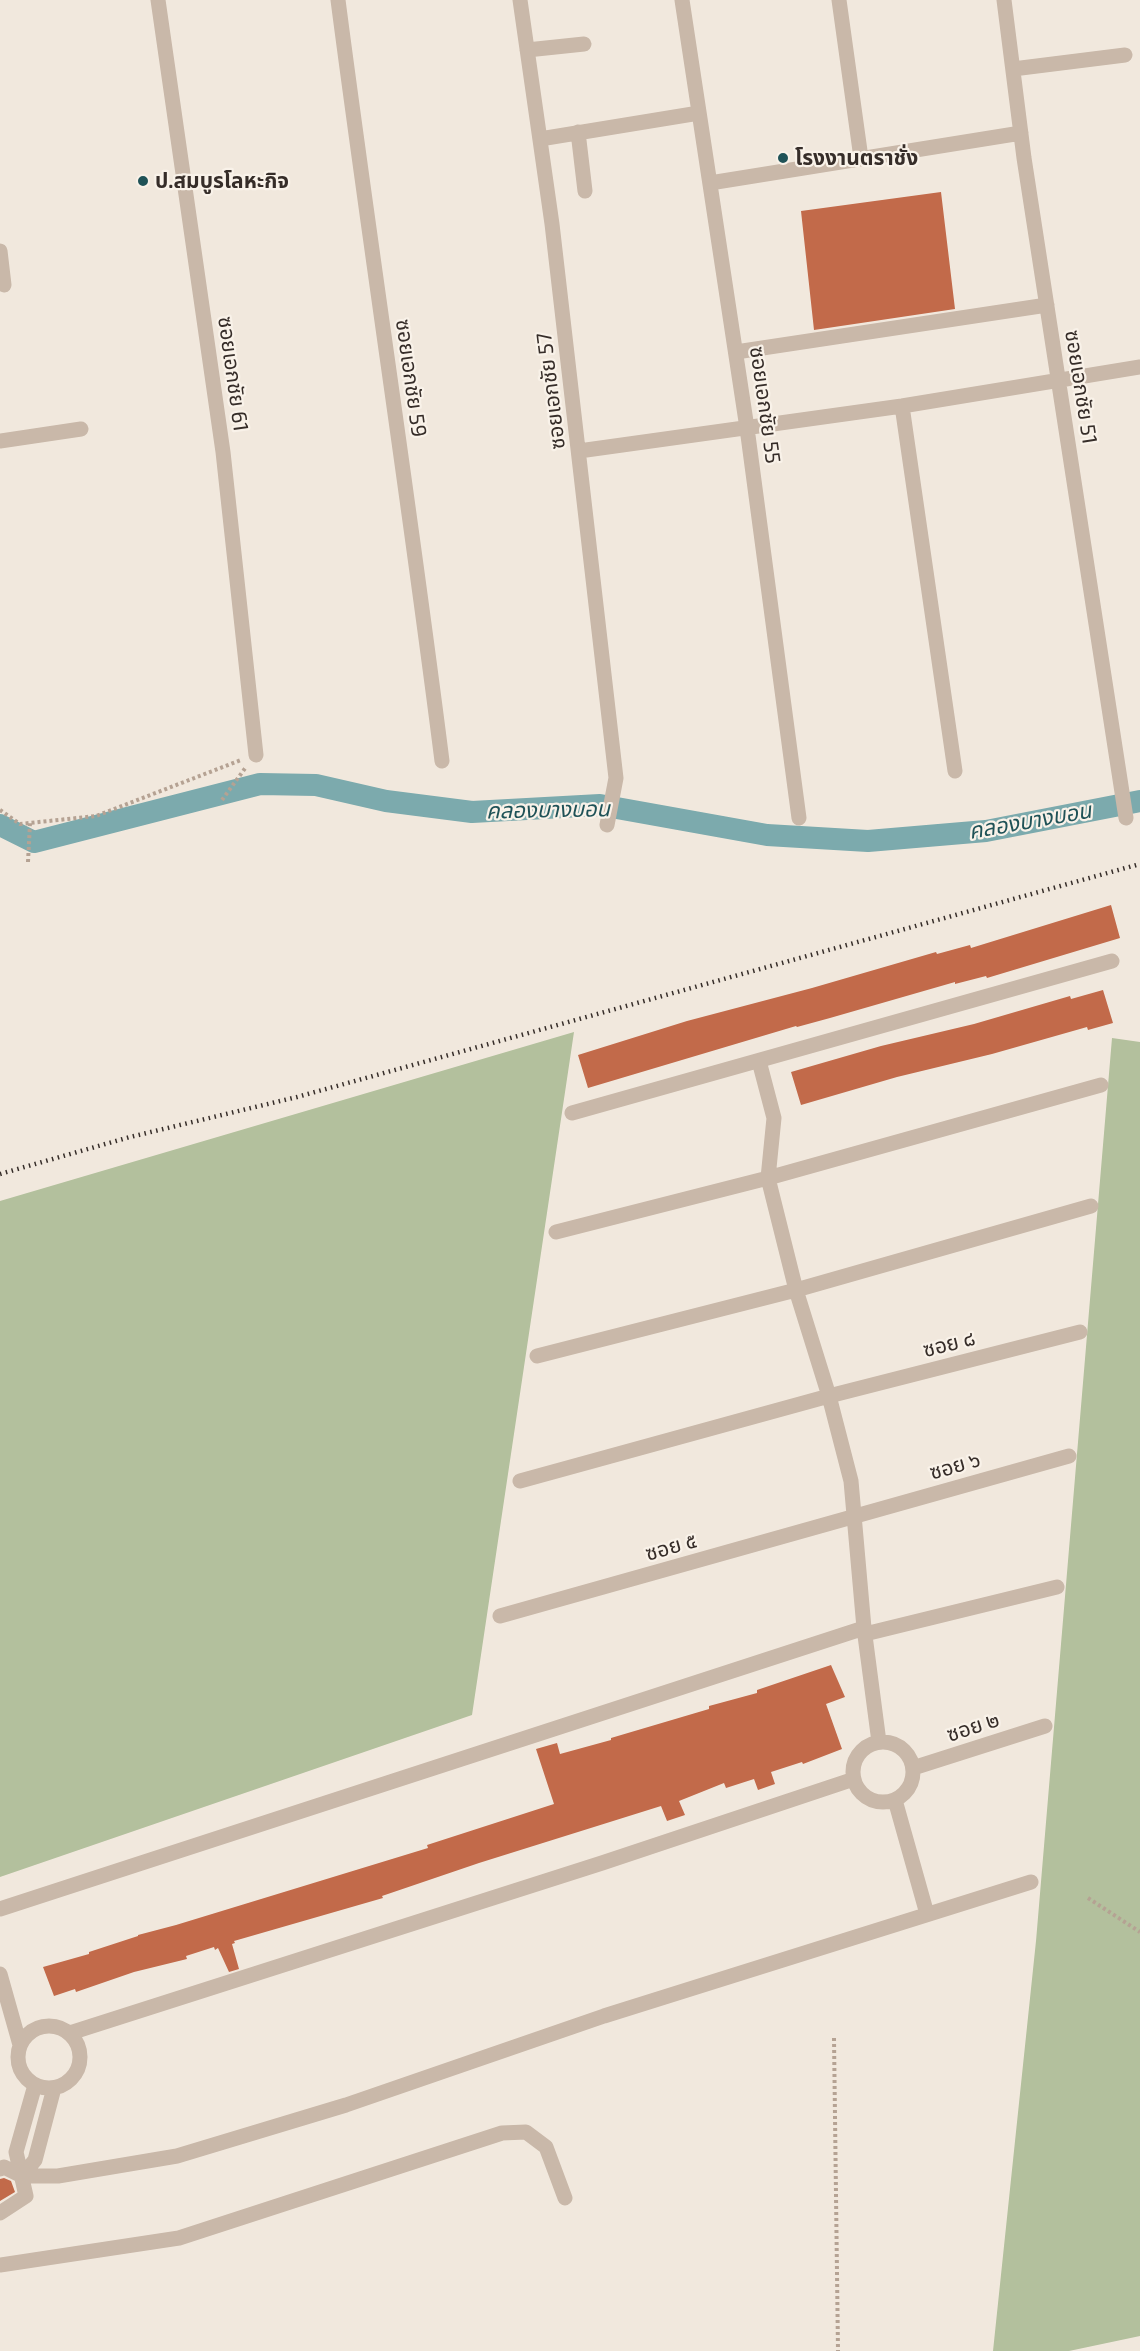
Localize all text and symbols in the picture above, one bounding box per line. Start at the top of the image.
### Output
place label: โรงงานตราชั่ง [795,145,918,171]
marker: โรงงานตราชั่ง [776,151,790,165]
place label: ป.สมบูรโลหะกิจ [155,168,289,194]
marker: ป.สมบูรโลหะกิจ [136,174,150,188]
street label: ซอยเอกชัย 61 [212,315,254,433]
street label: ซอยเอกชัย 59 [390,317,432,439]
street label: ซอยเอกชัย 51 [1060,328,1102,446]
street label: ซอยเอกชัย 57 [531,331,571,451]
street label: ซอยเอกชัย 55 [744,345,786,465]
water label: คลองบางบอน [486,796,610,824]
water label: คลองบางบอน [967,797,1093,845]
street label: ซอย ๘ [920,1325,978,1363]
street label: ซอย ๖ [927,1447,983,1485]
street label: ซอย ๕ [642,1528,700,1566]
street label: ซอย ๒ [944,1707,1002,1747]

